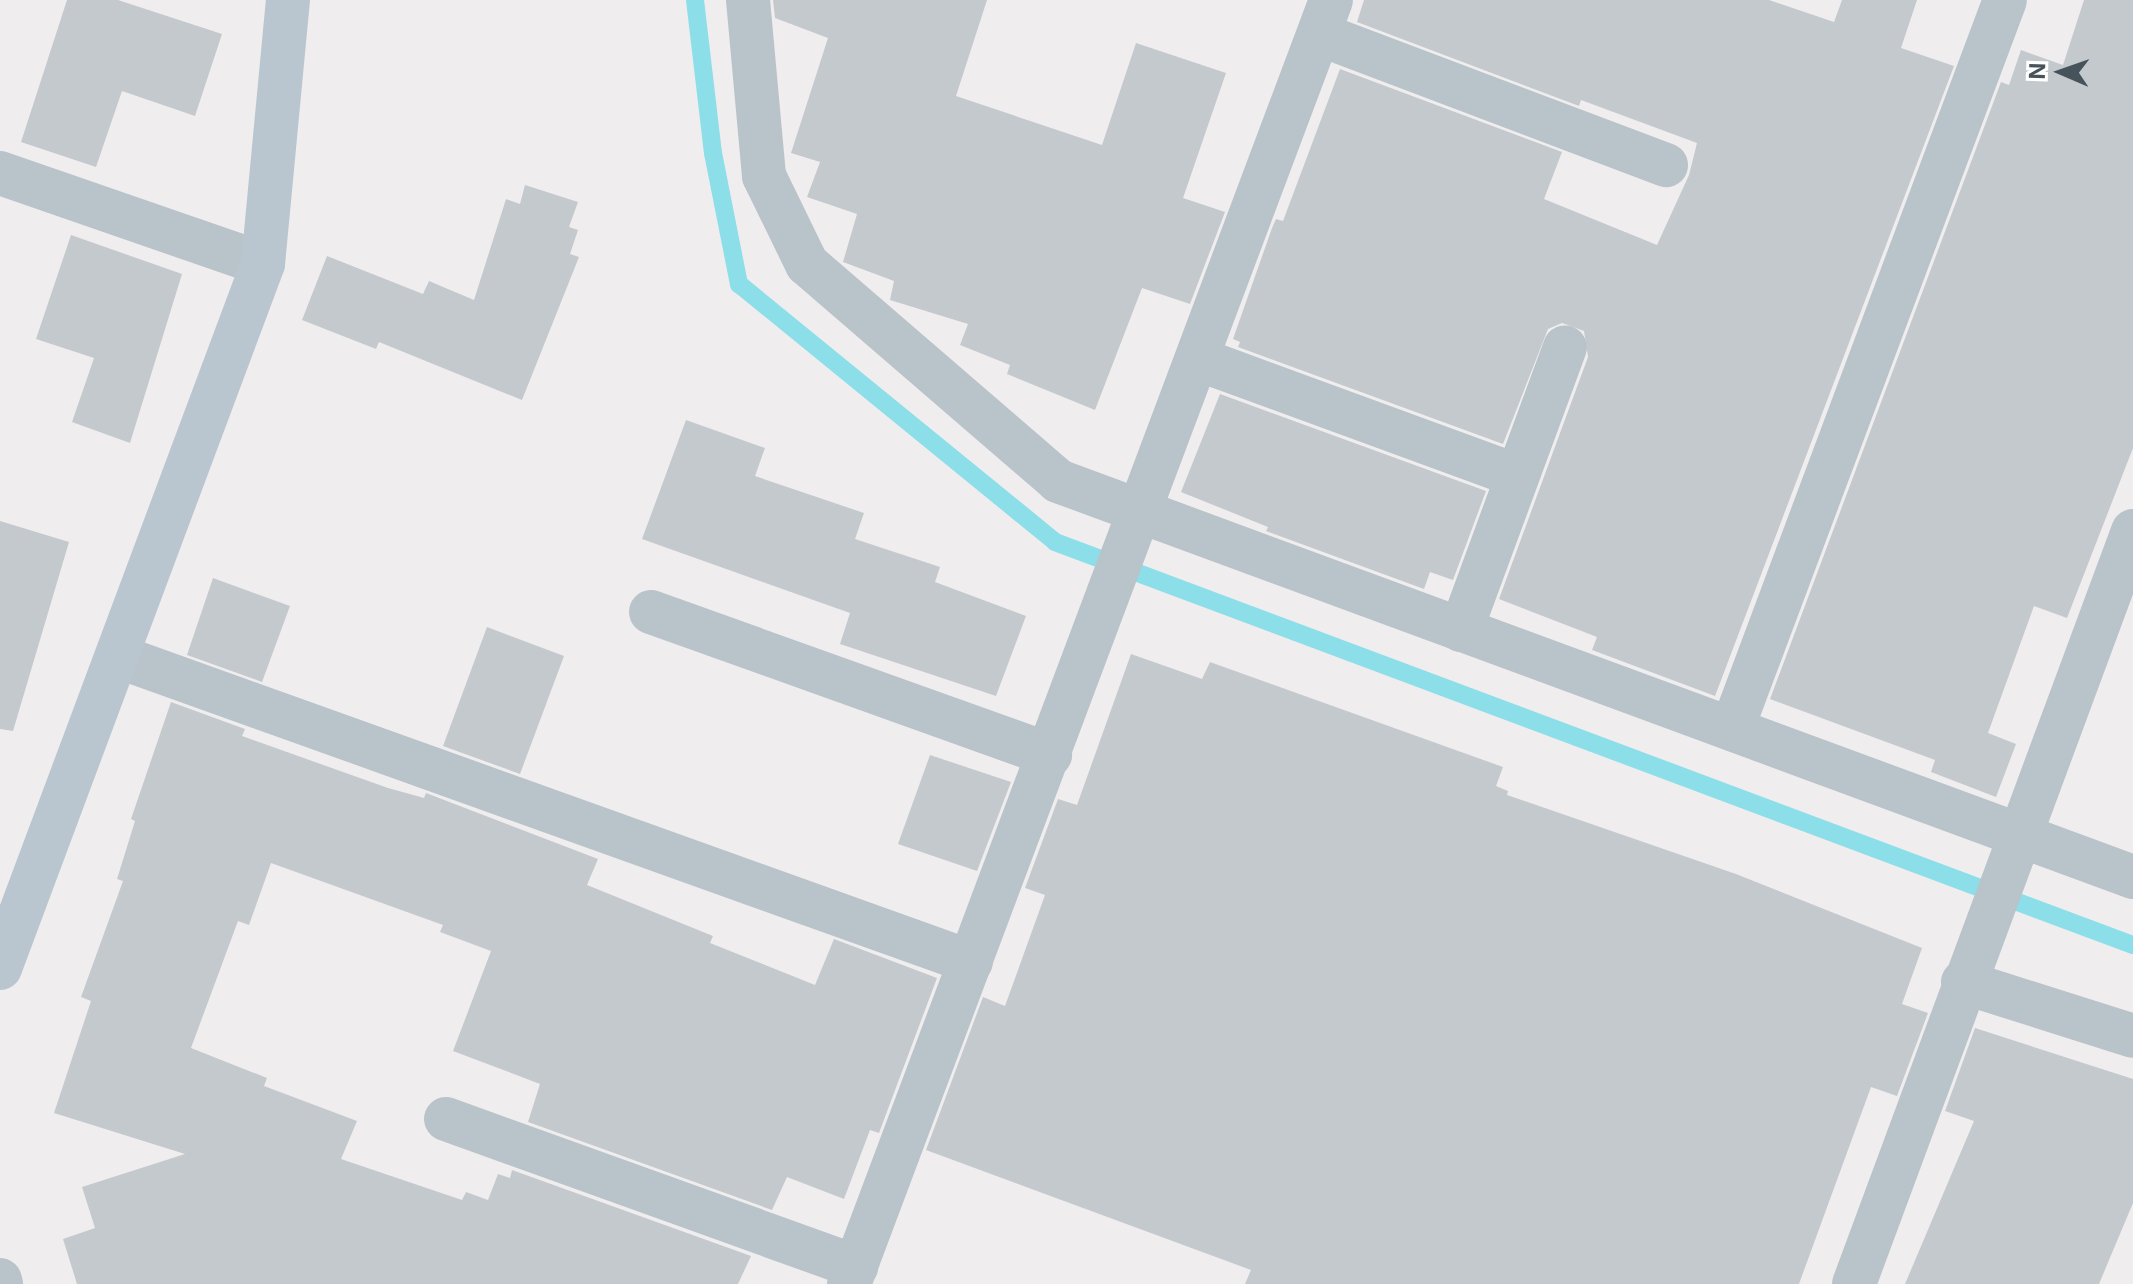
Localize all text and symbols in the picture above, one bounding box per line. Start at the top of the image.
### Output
north arrow [2021,32,2101,112]
text: N [2024,62,2050,80]

